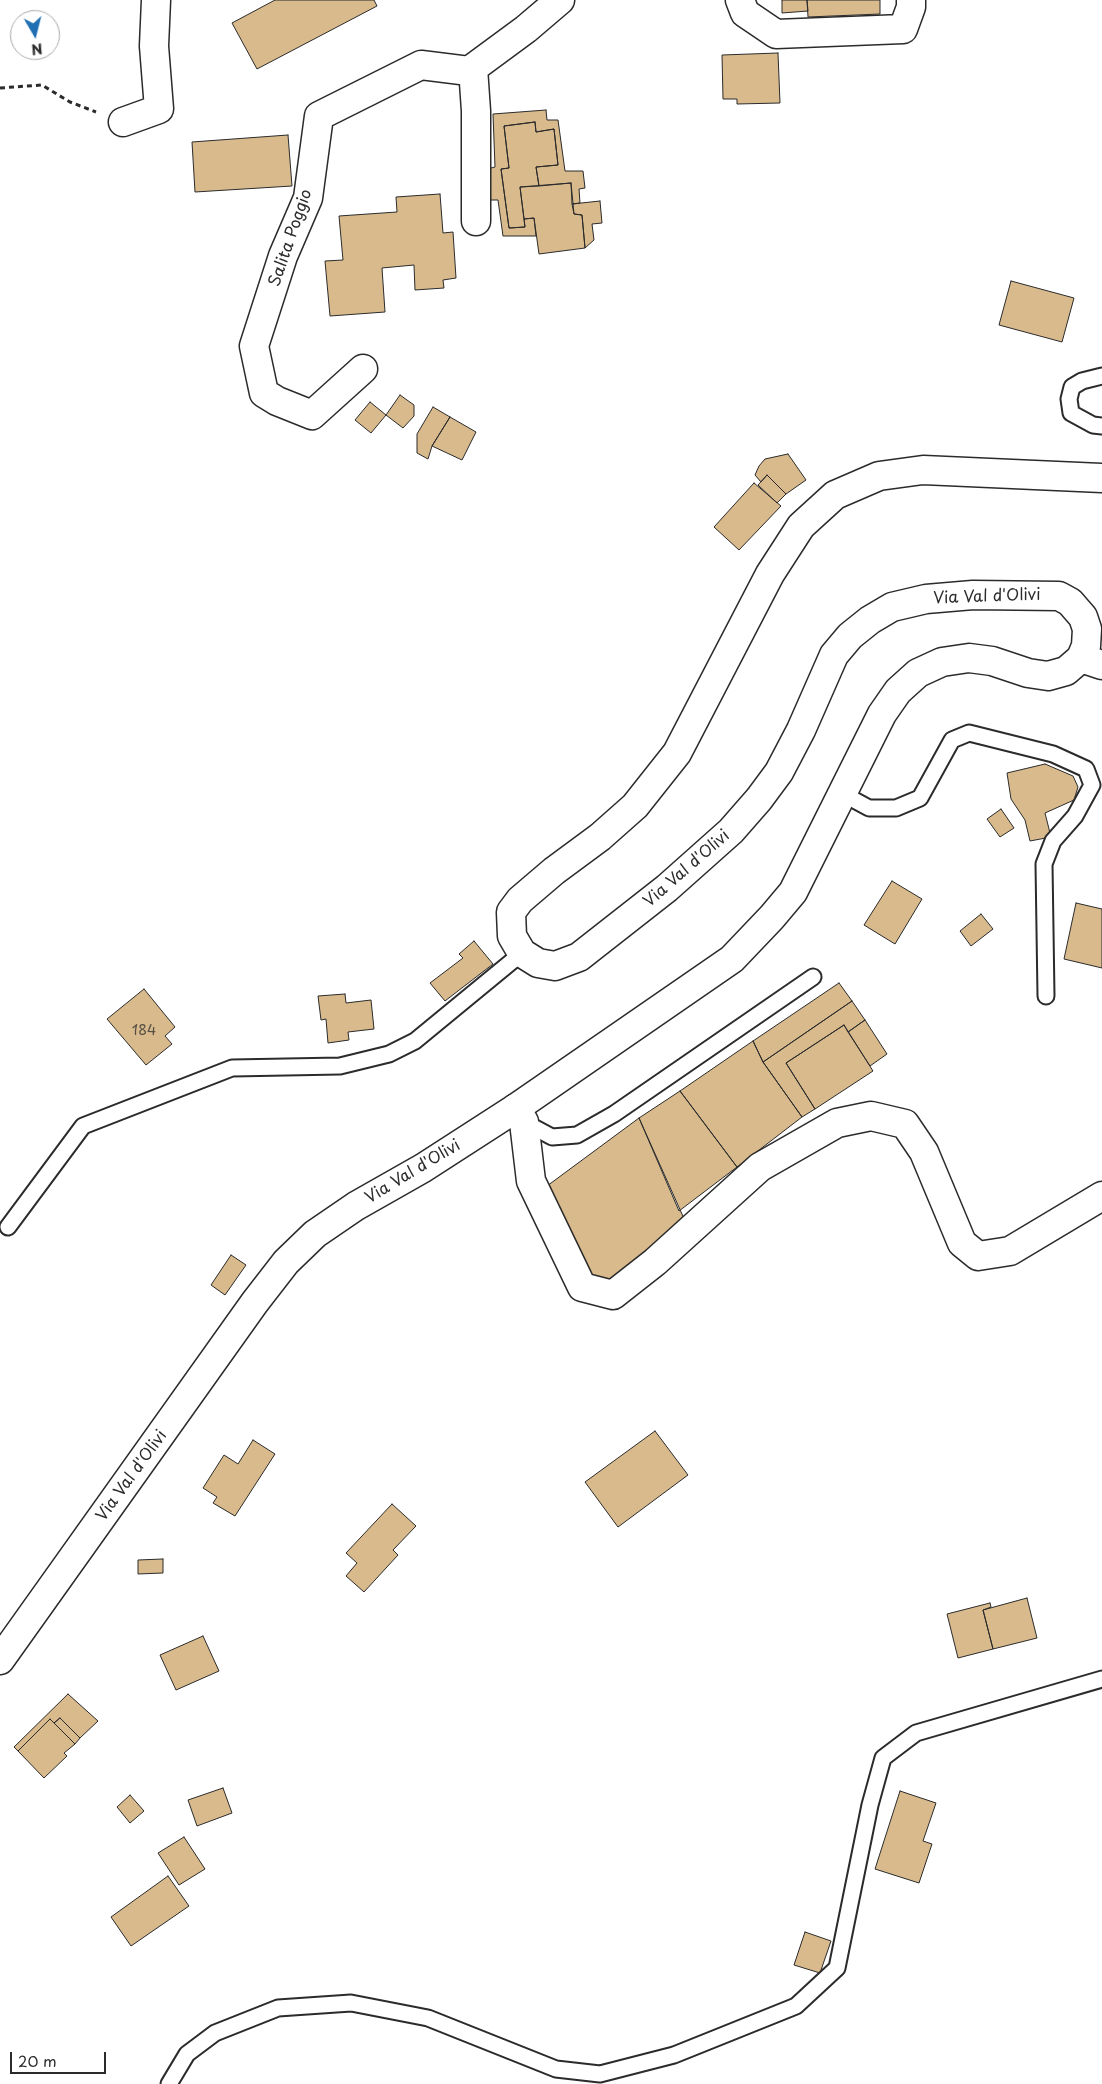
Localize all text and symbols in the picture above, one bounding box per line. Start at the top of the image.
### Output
north arrow [10,10,60,60]
text: N [30,38,44,61]
street label: Salita Poggio [265,187,317,289]
street label: Via Val d'Olivi [933,586,1041,608]
street label: Via Val d'Olivi [640,826,734,912]
house number: 184 [132,1023,156,1039]
street label: Via Val d'Olivi [362,1136,464,1208]
street label: Via Val d'Olivi [93,1427,171,1525]
scale bar [12,2042,109,2074]
text: 20 m [18,2049,57,2072]

